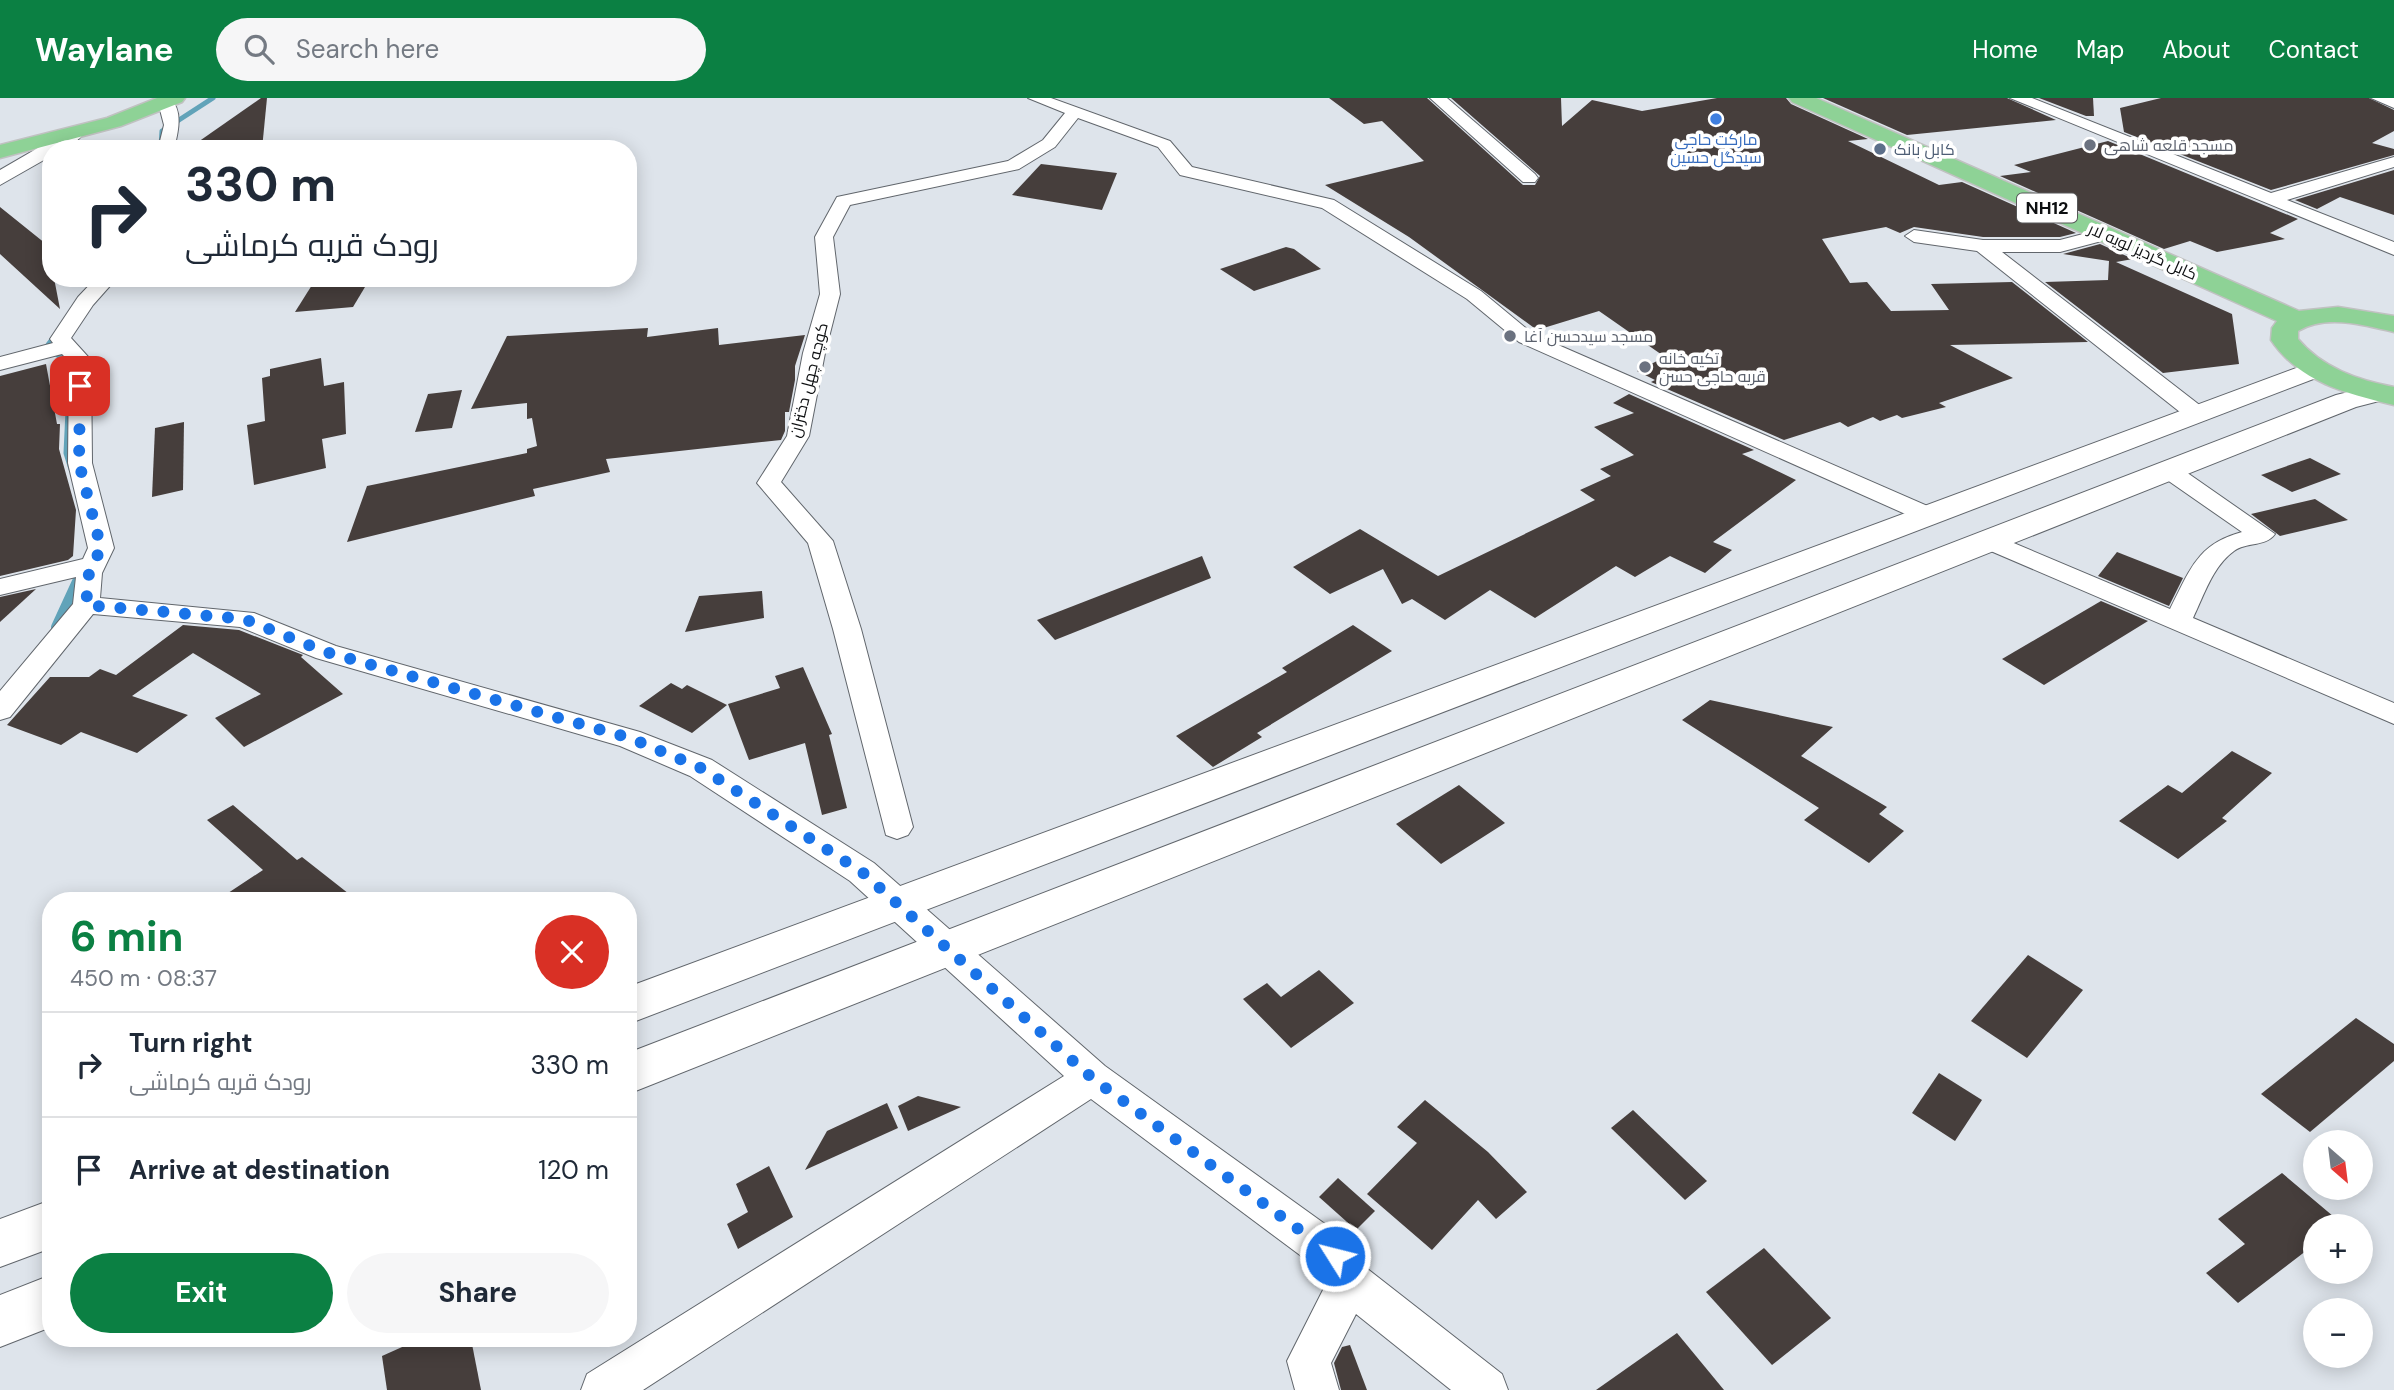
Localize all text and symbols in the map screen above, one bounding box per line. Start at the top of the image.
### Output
search box [216,18,706,81]
text: Waylane [35,28,174,71]
icon: search [240,30,278,68]
text: Search here [296,32,439,66]
text: Home [1972,34,2038,65]
text: Map [2076,34,2124,65]
text: About [2162,34,2231,65]
text: Contact [2269,34,2359,65]
marker: مارکت حاجی سیدگل حسین [1708,111,1724,127]
place label: مارکت حاجی سیدگل حسین [1670,129,1762,168]
place label: مسجد قلعه شاهی [2104,135,2234,156]
marker: مسجد قلعه شاهی [2082,137,2098,153]
place label: کابل بانک [1894,139,1955,160]
marker: کابل بانک [1872,141,1888,157]
text: 330 m [185,152,336,216]
icon: right [70,168,161,259]
road number: NH12 [2017,194,2077,222]
street label: کابل گردیز لویه لار [2084,218,2201,285]
text: رودک قریه کرماشی [185,224,439,266]
street label: کوچه چهل دختران [784,321,834,440]
place label: مسجد سیدحسن آغا [1524,326,1653,347]
marker: مسجد سیدحسن آغا [1502,328,1518,344]
place label: تکیه خانه قریه حاجی حسن [1659,348,1766,387]
pin [50,356,110,416]
marker: تکیه خانه قریه حاجی حسن [1637,359,1653,375]
icon: arrive [61,367,99,405]
text: 6 min [70,909,183,964]
button: close [535,915,609,989]
text: 450 m · 08:37 [70,963,217,993]
text: Turn right [129,1026,253,1060]
icon: right [70,1046,108,1084]
text: 330 m [530,1048,609,1082]
text: رودک قریه کرماشی [129,1067,311,1097]
north arrow [2303,1130,2373,1200]
map controls [2303,1130,2373,1368]
icon: arrive [70,1151,108,1189]
text: Arrive at destination [129,1153,390,1187]
text: 120 m [538,1153,609,1187]
button: + [2303,1214,2373,1284]
position arrow [1298,1219,1372,1293]
button: Exit [70,1253,333,1333]
button: Share [347,1253,609,1333]
button: − [2303,1298,2373,1368]

